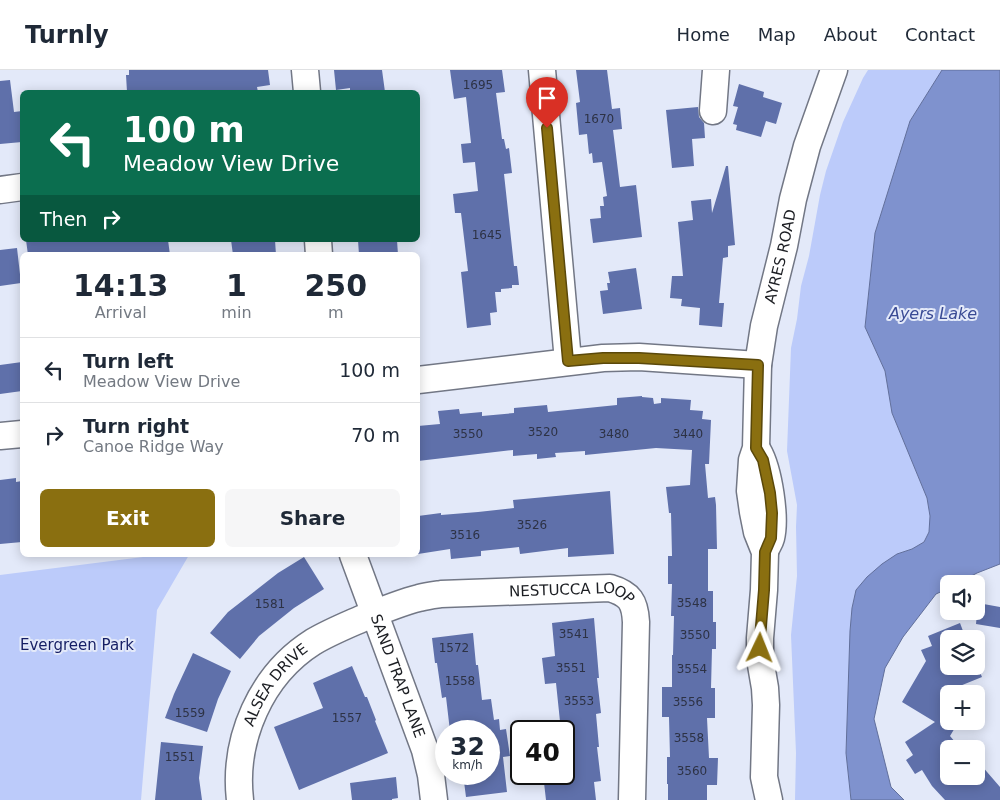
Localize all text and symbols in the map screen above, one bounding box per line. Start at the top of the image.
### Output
text: Turnly [25,21,109,49]
text: Home [677,24,730,45]
text: Map [758,24,796,45]
text: About [824,24,877,45]
text: Contact [905,24,975,45]
pin [526,77,568,128]
house number: 1695 [463,78,493,92]
icon: arrive [533,84,561,112]
icon: left [40,110,105,175]
text: 100 m [123,110,245,150]
house number: 1670 [584,112,614,126]
text: Meadow View Drive [123,151,339,176]
icon: right [97,205,125,233]
text: Then [40,208,87,230]
street label: AYRES ROAD [761,208,800,306]
house number: 1645 [472,228,502,242]
text: 14:13 [73,268,168,303]
text: 1 [226,268,247,303]
text: 250 [304,268,367,303]
text: Arrival [95,303,147,322]
text: min [221,303,252,322]
text: m [328,303,344,322]
water label: Ayers Lake [888,304,977,323]
text: Turn left [83,350,174,372]
icon: left [40,356,68,384]
text: 100 m [339,359,400,381]
text: Meadow View Drive [83,372,240,391]
text: Turn right [83,415,189,437]
icon: right [40,421,68,449]
text: 70 m [351,424,400,446]
house number: 3520 [528,425,558,439]
house number: 3550 [453,427,483,441]
house number: 3480 [599,427,629,441]
house number: 3440 [673,427,703,441]
text: Canoe Ridge Way [83,437,224,456]
button: Exit [40,489,215,547]
button: Share [225,489,400,547]
house number: 3526 [517,518,547,532]
house number: 3516 [450,528,480,542]
map controls [940,575,985,785]
button: sound [940,575,985,620]
street label: NESTUCCA LOOP [509,579,638,607]
house number: 3548 [677,596,707,610]
house number: 1581 [255,597,285,611]
street label: SAND TRAP LANE [367,612,429,740]
position arrow [733,621,785,673]
house number: 3541 [559,627,589,641]
house number: 3550 [680,628,710,642]
button: layers [940,630,985,675]
park label: Evergreen Park [20,636,134,654]
street label: ALSEA DRIVE [240,640,311,729]
house number: 1572 [439,641,469,655]
house number: 3551 [556,661,586,675]
house number: 3554 [677,662,707,676]
house number: 1558 [445,674,475,688]
button: + [940,685,985,730]
house number: 3553 [564,694,594,708]
house number: 3556 [673,695,703,709]
house number: 1559 [175,706,205,720]
house number: 1557 [332,711,362,725]
speed limit sign: 40 [510,720,575,785]
house number: 3558 [674,731,704,745]
text: 32 [450,732,485,761]
button: − [940,740,985,785]
house number: 1551 [165,750,195,764]
text: km/h [452,758,483,772]
house number: 3560 [677,764,707,778]

